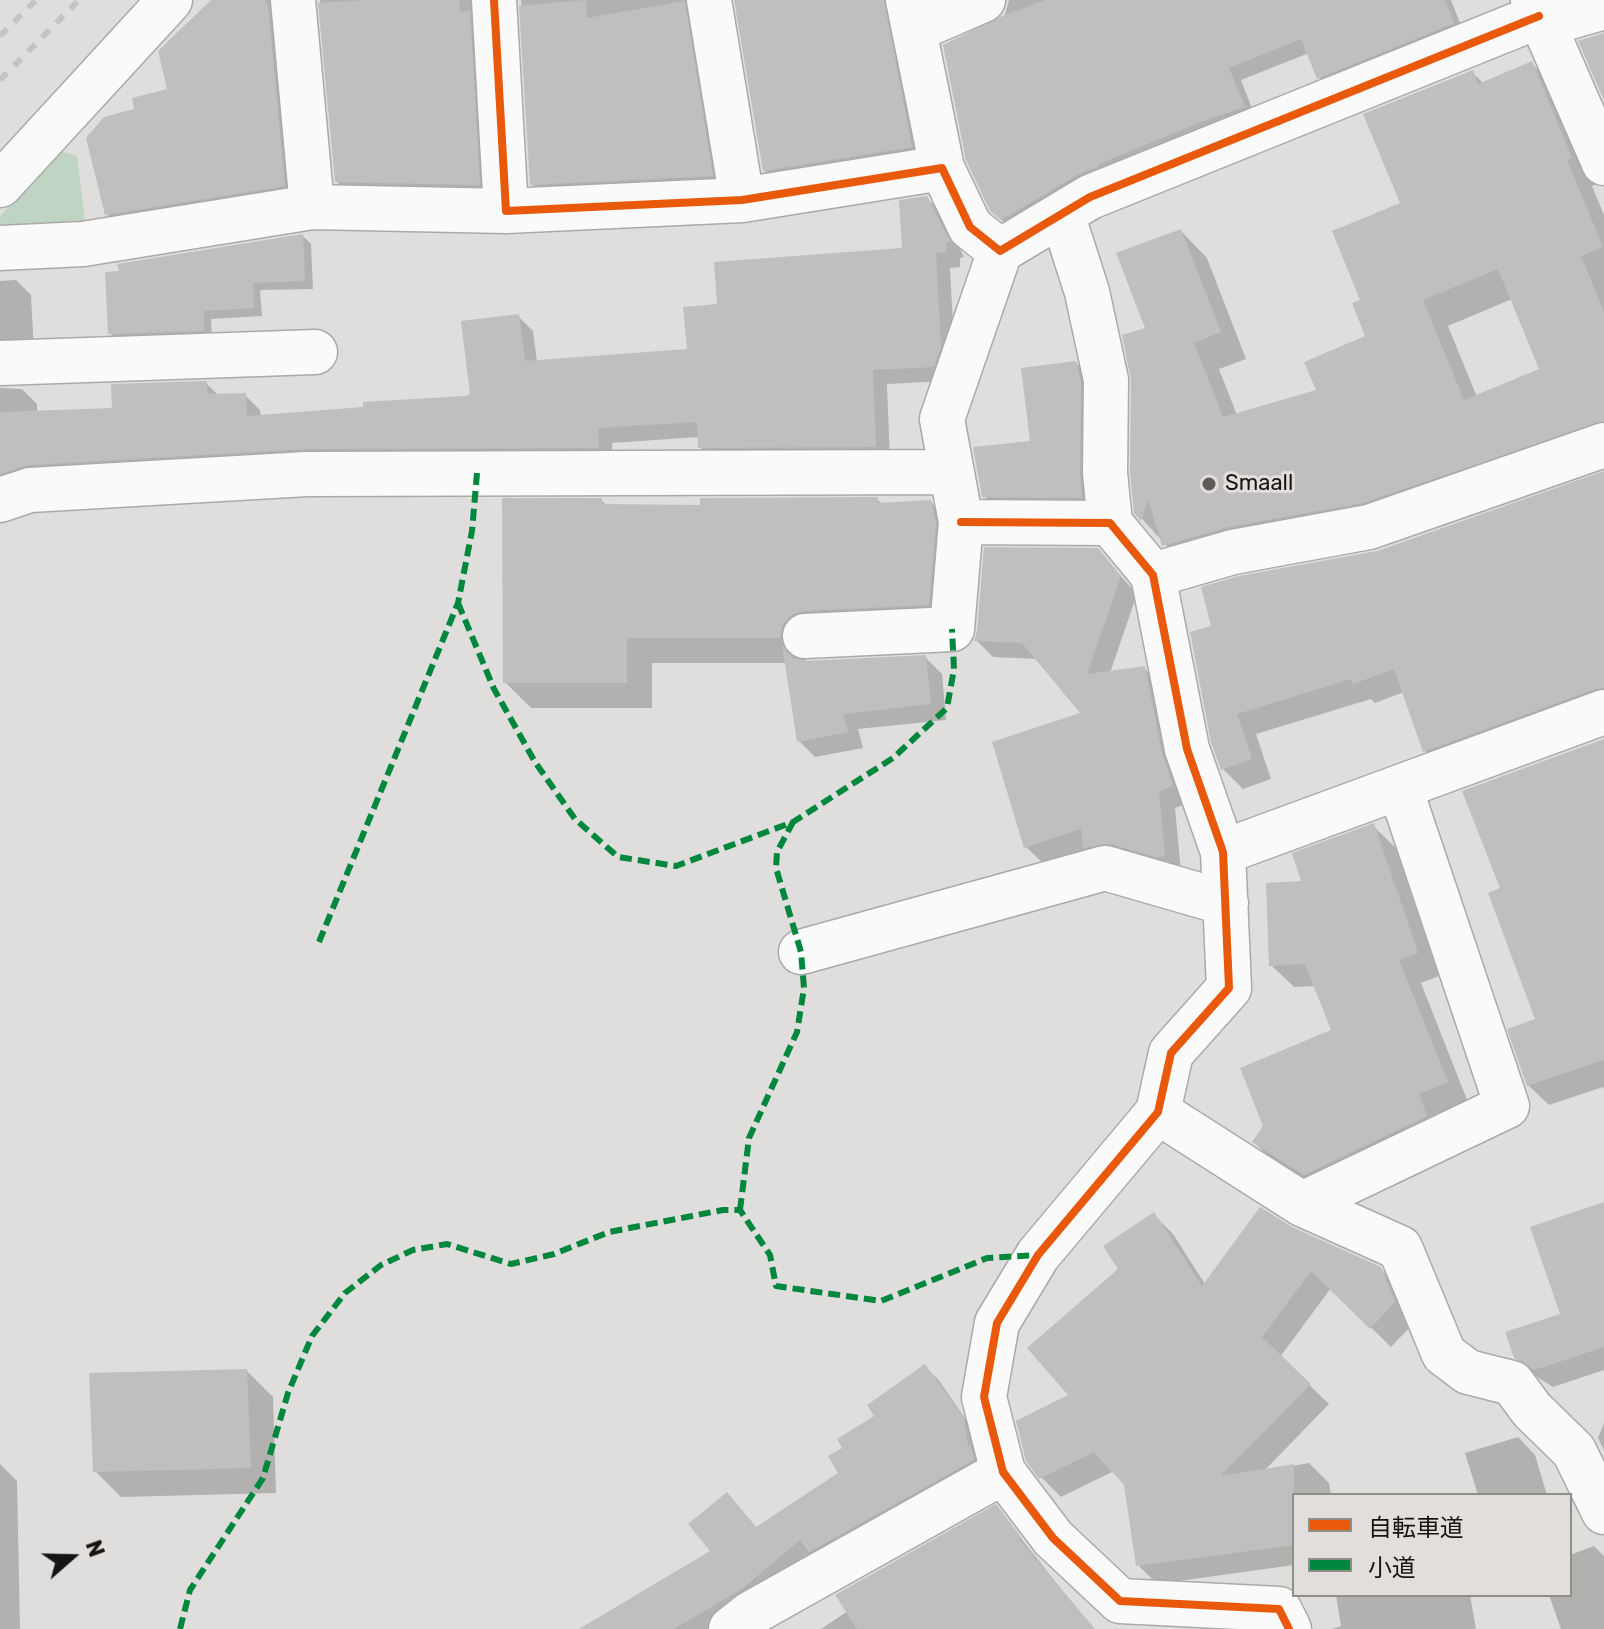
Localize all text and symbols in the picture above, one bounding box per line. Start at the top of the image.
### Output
place label: Smaall [1225,471,1293,497]
marker: Smaall [1200,475,1218,493]
legend [1292,1493,1572,1597]
text: 自転車道 [1368,1514,1464,1542]
north arrow [32,1517,112,1597]
text: N [80,1537,110,1561]
text: 小道 [1368,1554,1416,1582]

